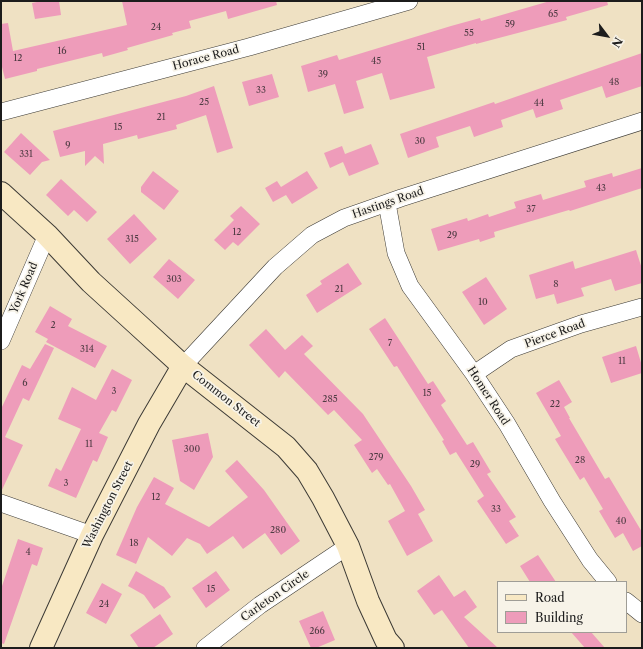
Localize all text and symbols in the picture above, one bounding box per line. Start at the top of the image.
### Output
house number: 65 [548,9,558,19]
north arrow [587,16,627,56]
house number: 59 [505,19,515,29]
house number: 24 [151,22,161,32]
house number: 55 [464,28,474,38]
text: N [609,35,626,50]
house number: 51 [417,42,425,52]
street label: Horace Road [171,43,241,73]
house number: 16 [57,46,67,56]
house number: 12 [14,53,22,63]
house number: 45 [371,56,381,66]
house number: 39 [318,69,328,79]
house number: 48 [609,77,619,87]
house number: 33 [256,85,266,95]
house number: 25 [199,97,209,107]
house number: 44 [534,98,544,108]
house number: 21 [157,112,165,122]
house number: 15 [114,122,122,132]
house number: 30 [415,136,425,146]
house number: 9 [65,140,71,150]
house number: 331 [19,149,33,159]
house number: 43 [596,183,606,193]
street label: Hastings Road [351,185,425,221]
house number: 37 [526,204,536,214]
house number: 12 [233,227,241,237]
house number: 29 [447,230,457,240]
house number: 315 [125,234,139,244]
street label: York Road [7,260,41,316]
house number: 303 [166,274,182,284]
house number: 8 [553,279,559,289]
house number: 21 [335,284,343,294]
house number: 10 [478,297,488,307]
street label: Pierce Road [523,317,587,351]
house number: 2 [50,320,56,330]
house number: 7 [388,338,392,348]
house number: 314 [80,344,94,354]
house number: 11 [618,356,626,366]
street label: Homer Road [464,364,512,428]
street label: Common Street [189,368,263,430]
house number: 6 [22,378,28,388]
house number: 3 [112,386,116,396]
house number: 15 [423,388,431,398]
house number: 285 [322,394,338,404]
house number: 22 [550,399,560,409]
house number: 11 [85,439,93,449]
house number: 300 [184,444,200,454]
house number: 279 [369,452,383,462]
house number: 28 [575,455,585,465]
street label: Washington Street [80,459,136,551]
house number: 29 [470,459,480,469]
house number: 3 [64,478,68,488]
house number: 12 [152,492,160,502]
house number: 33 [491,504,501,514]
house number: 40 [616,516,626,526]
house number: 280 [270,525,286,535]
house number: 18 [129,538,139,548]
house number: 4 [25,547,31,557]
street label: Carleton Circle [238,568,312,624]
legend [497,581,627,633]
house number: 15 [207,584,215,594]
text: Road [535,590,565,605]
house number: 24 [99,599,109,609]
text: Building [535,610,583,625]
house number: 266 [309,626,325,636]

